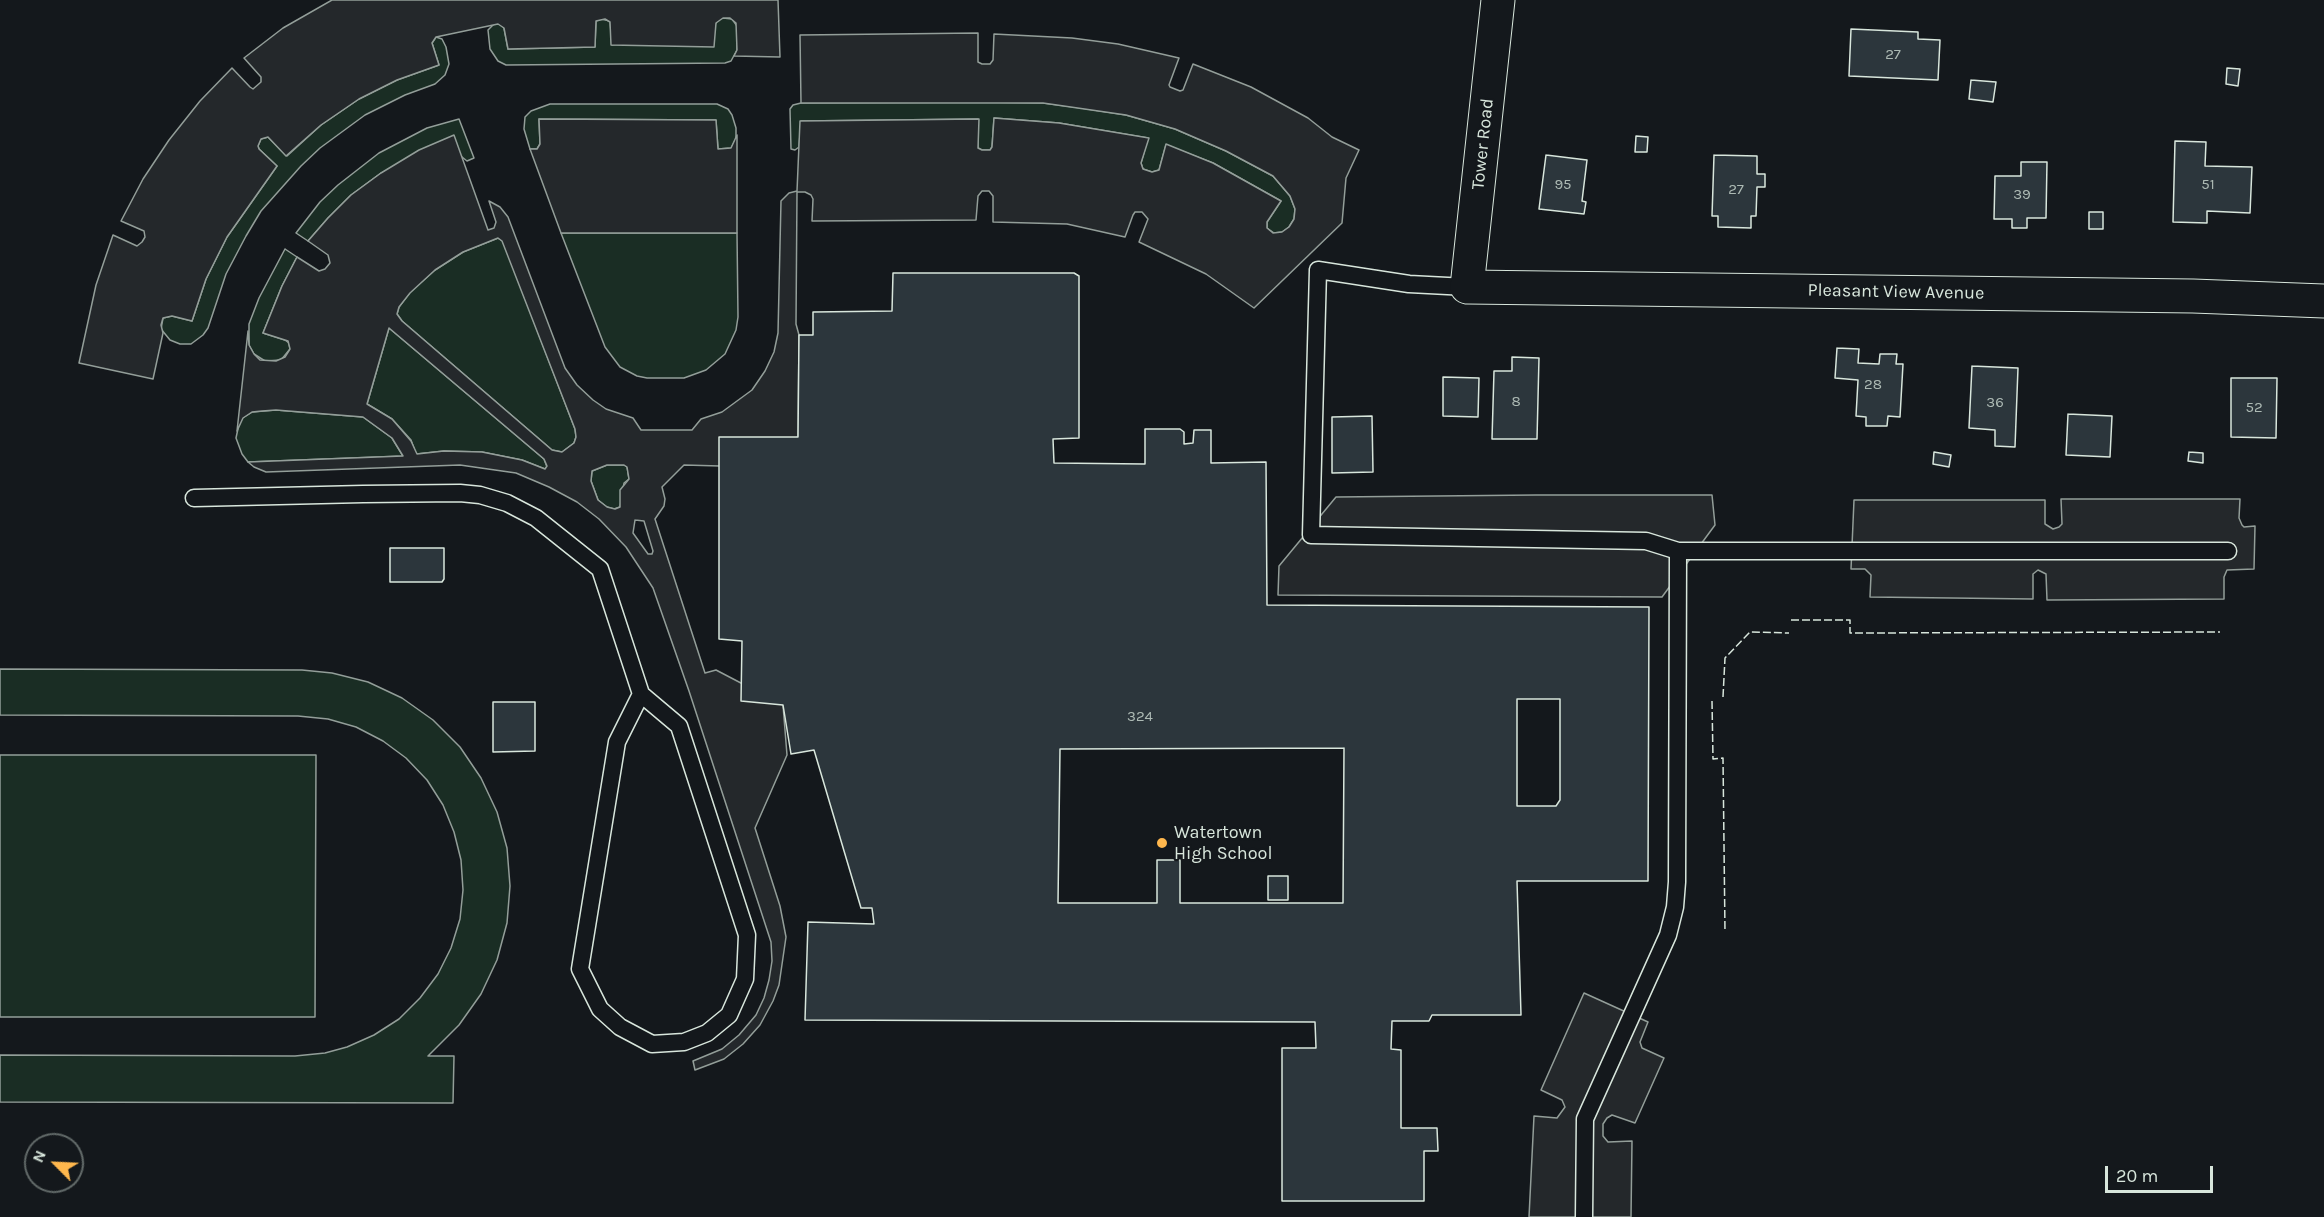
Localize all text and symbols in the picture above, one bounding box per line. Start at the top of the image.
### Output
house number: 27 [1885,46,1901,64]
street label: Tower Road [1467,97,1499,191]
house number: 95 [1554,176,1572,194]
house number: 51 [2201,176,2215,194]
house number: 27 [1728,181,1744,199]
house number: 39 [2013,186,2031,204]
street label: Pleasant View Avenue [1807,280,1985,304]
house number: 28 [1864,376,1882,394]
house number: 8 [1511,393,1521,411]
house number: 36 [1986,394,2004,412]
house number: 52 [2245,399,2263,417]
house number: 324 [1127,708,1153,726]
place label: Watertown High School [1174,822,1272,864]
marker: Watertown High School [1155,836,1169,850]
north arrow [24,1133,84,1193]
text: N [28,1147,50,1165]
scale bar [2108,1154,2216,1192]
text: 20 m [2116,1165,2158,1187]

